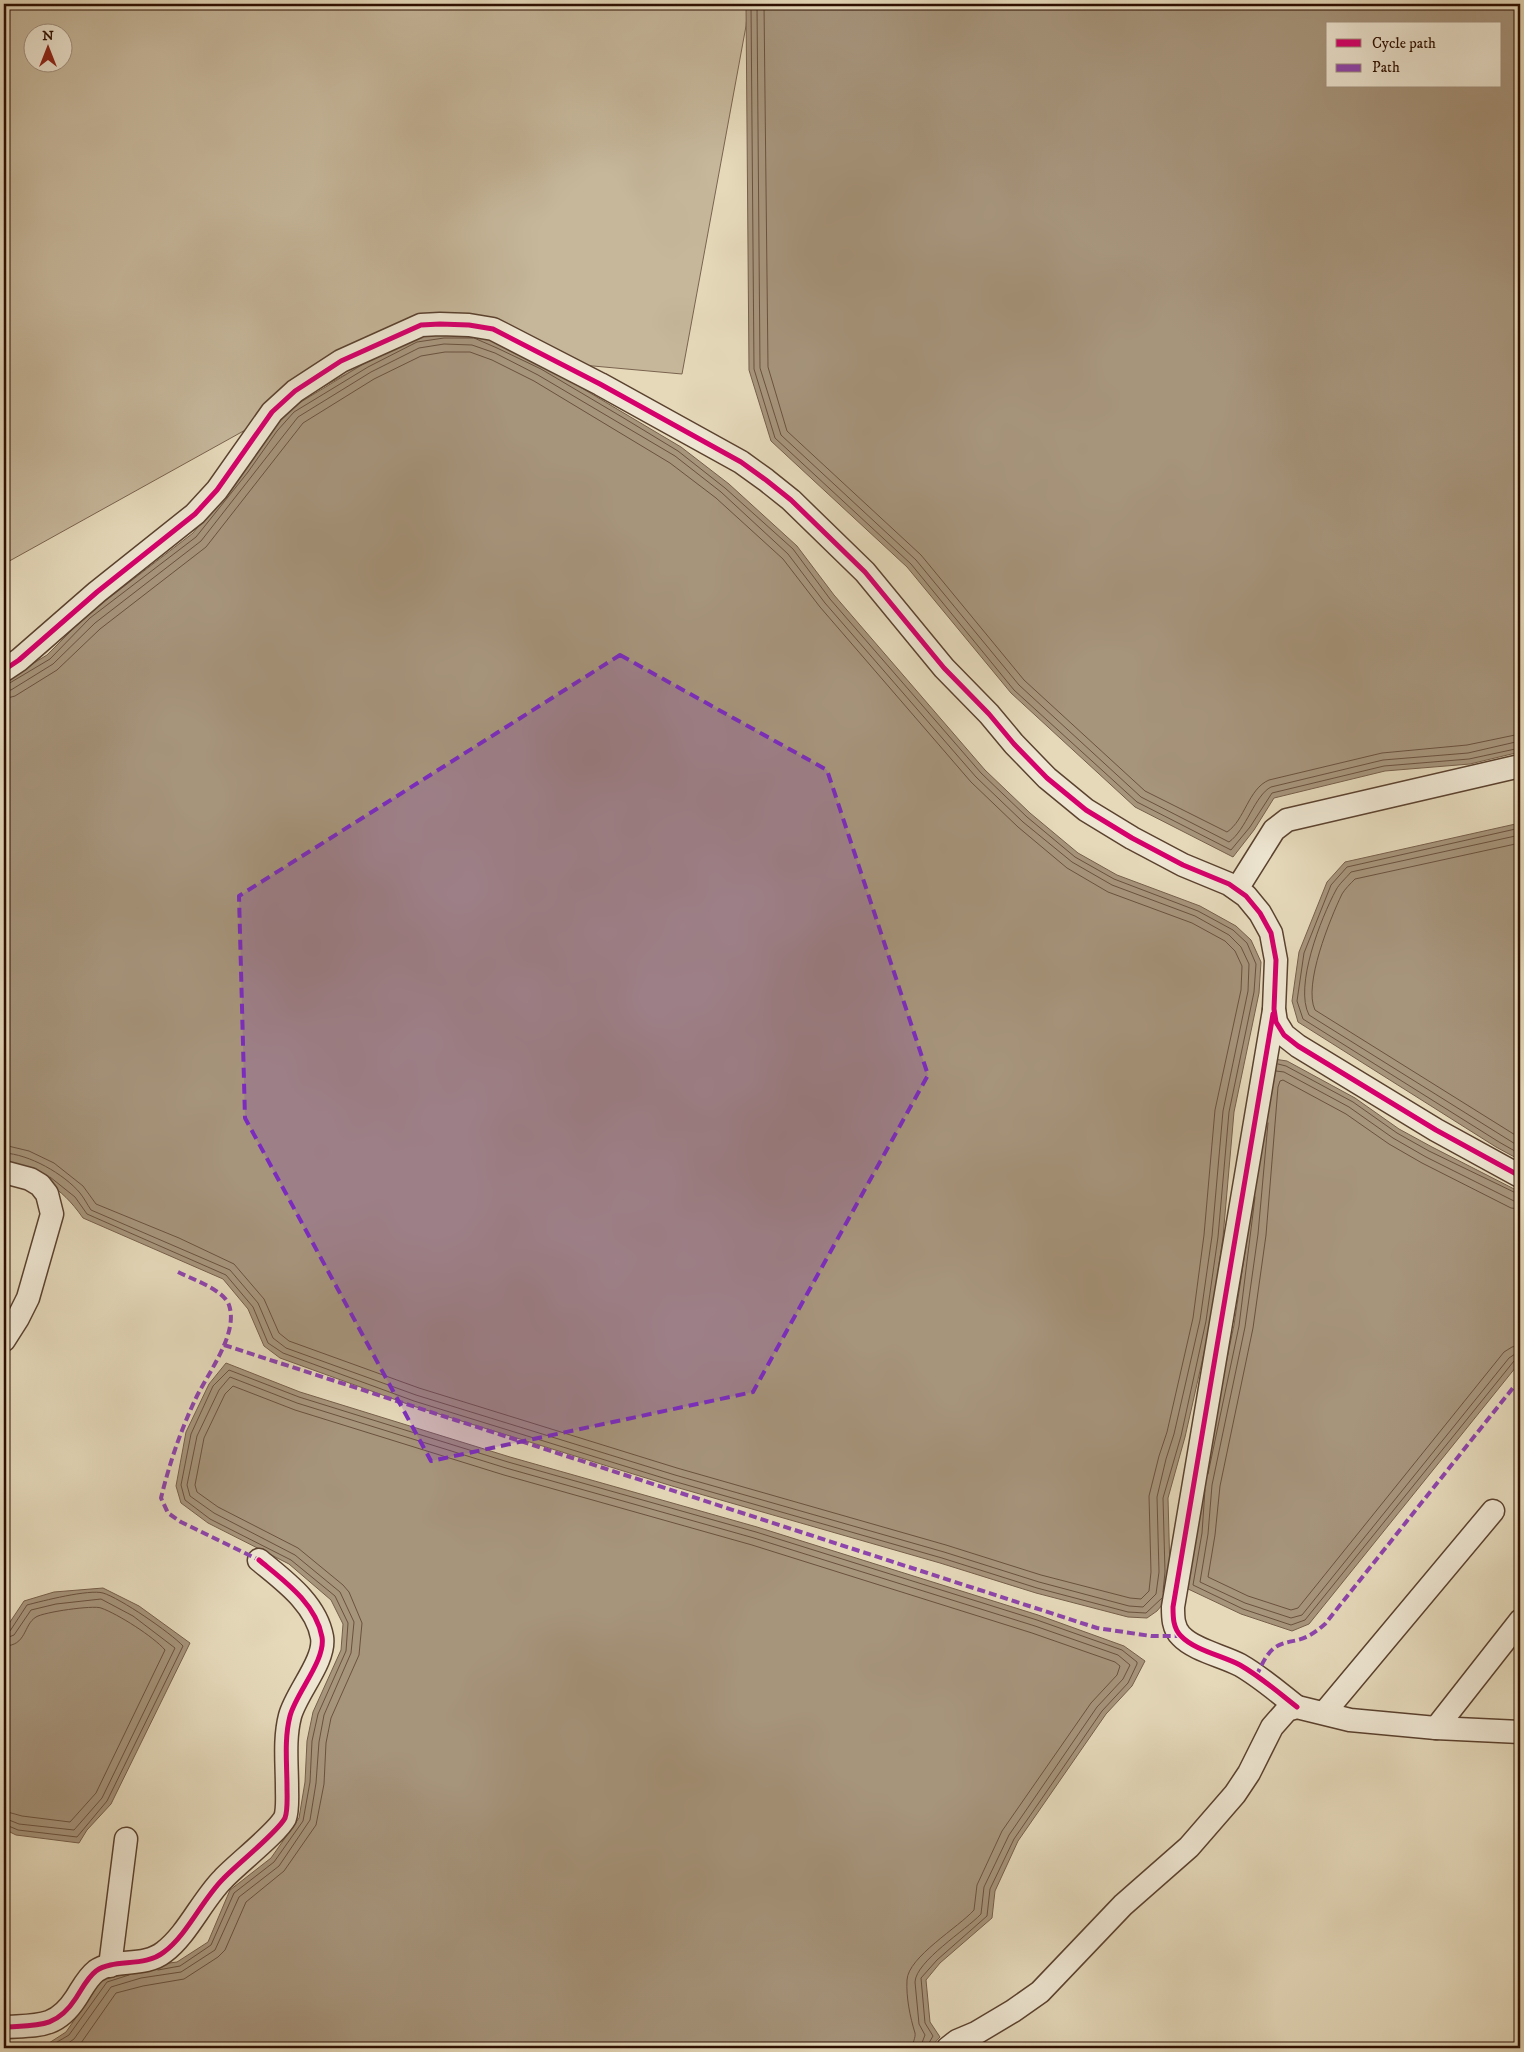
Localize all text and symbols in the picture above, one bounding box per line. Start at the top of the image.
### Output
north arrow [22,22,72,72]
legend [1326,22,1502,88]
text: N [42,27,54,45]
text: Cycle path [1372,34,1436,53]
text: Path [1372,58,1400,77]

